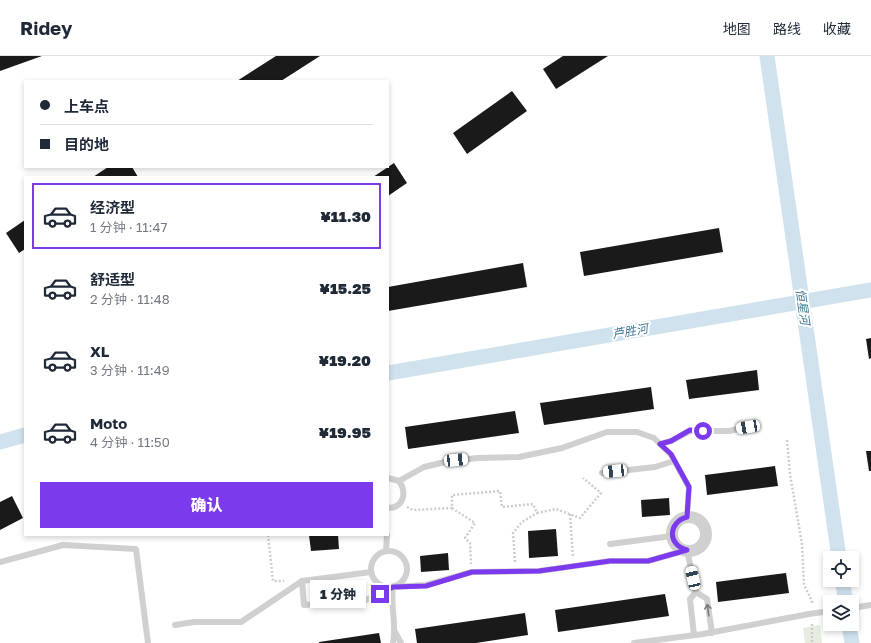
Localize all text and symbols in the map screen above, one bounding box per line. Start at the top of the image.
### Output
text: Ridey [20,16,72,39]
text: 地图 [723,20,751,37]
text: 路线 [773,20,801,37]
text: 收藏 [823,20,851,37]
text: 上车点 [64,97,109,115]
text: 目的地 [64,135,109,153]
icon: car [42,198,78,234]
text: 经济型 [90,198,135,216]
text: ¥11.30 [320,207,371,225]
text: 1 分钟 · 11:47 [90,219,167,235]
icon: car [42,270,78,306]
text: 舒适型 [90,270,135,288]
text: ¥15.25 [319,279,371,297]
water label: 恒星河 [793,288,813,328]
text: 2 分钟 · 11:48 [90,291,170,307]
water label: 芦胜河 [611,320,651,342]
icon: car [42,342,78,378]
text: XL [90,342,109,360]
text: ¥19.20 [319,351,371,369]
text: 3 分钟 · 11:49 [90,362,170,378]
icon: car [42,414,78,450]
text: Moto [90,414,127,432]
car [735,419,761,435]
route start [694,422,712,440]
text: ¥19.95 [319,423,371,441]
text: 4 分钟 · 11:50 [90,434,170,450]
car [443,453,469,467]
car [602,464,628,478]
button: 确认 [40,482,373,528]
map controls [823,551,859,631]
button: locate [823,551,859,587]
car [684,565,702,591]
callout: 1 分钟 [310,580,366,608]
route end [371,585,389,603]
text: 1 分钟 [320,586,356,602]
button: layers [823,595,859,631]
one-way arrow [704,603,712,616]

